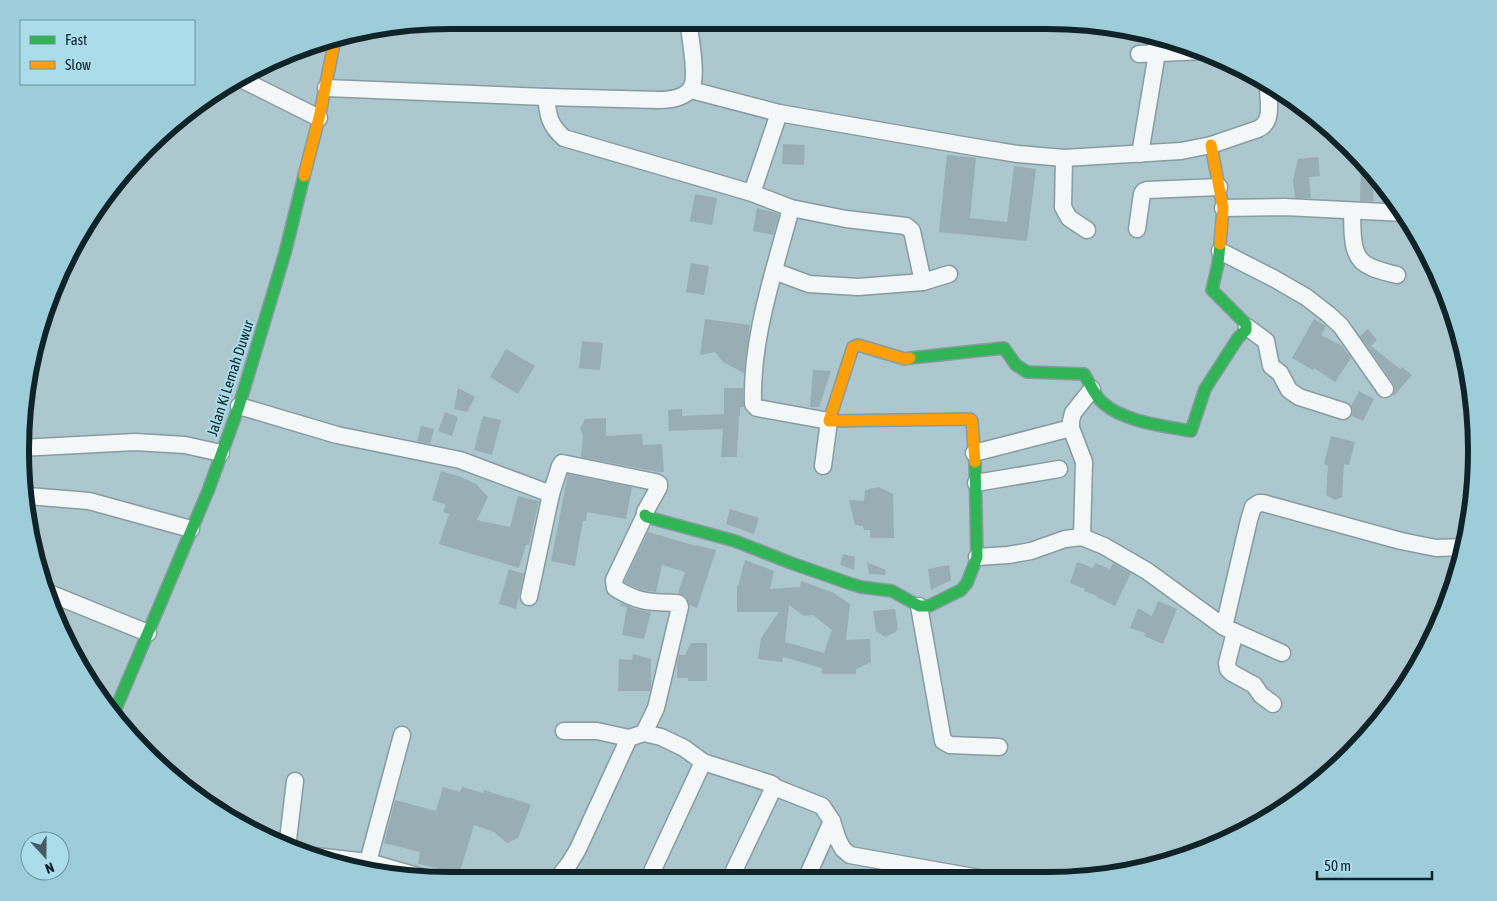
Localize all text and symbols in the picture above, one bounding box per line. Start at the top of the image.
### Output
legend [20,20,195,85]
text: Fast [65,31,87,48]
text: Slow [65,56,91,73]
street label: Jalan Ki Lemah Duwur [203,317,257,438]
north arrow [20,831,70,881]
scale bar [1317,848,1432,880]
text: 50 m [1324,857,1351,874]
text: N [43,859,56,877]

